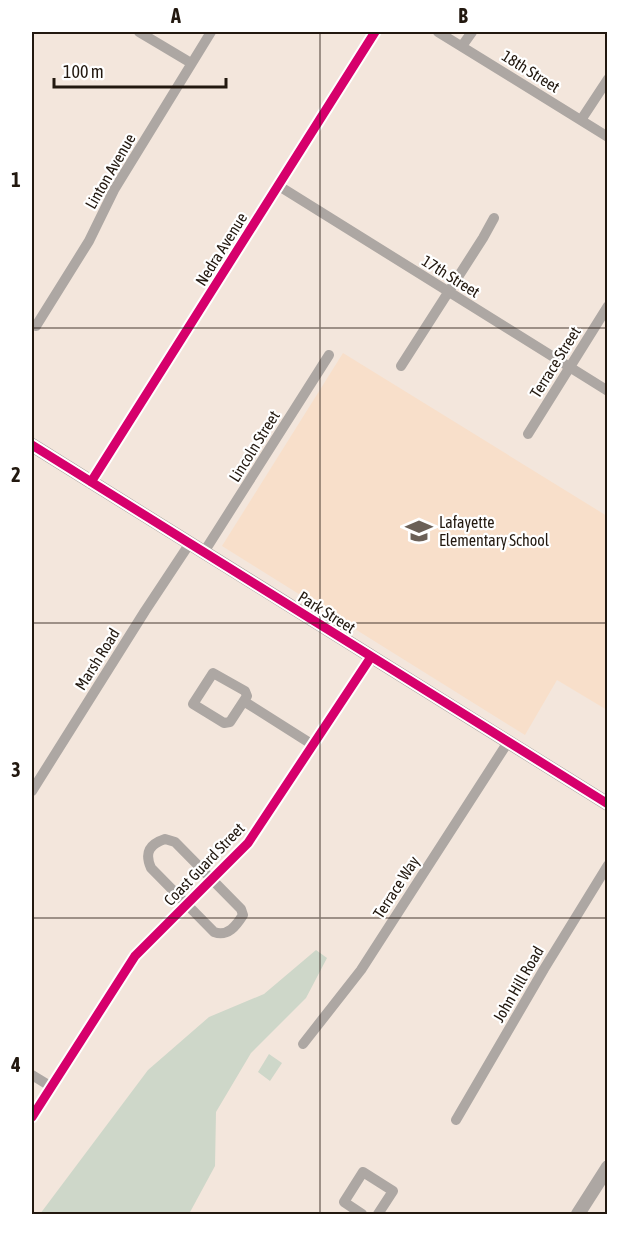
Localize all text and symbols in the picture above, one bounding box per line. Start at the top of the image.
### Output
text: A [170,4,181,27]
text: B [458,4,468,27]
street label: 18th Street [499,46,564,96]
scale bar [54,51,226,89]
text: 100 m [63,61,104,82]
street label: Linton Avenue [81,130,139,212]
text: 1 [11,168,21,191]
street label: Nedra Avenue [192,209,250,289]
street label: 17th Street [419,251,484,301]
street label: Terrace Street [526,323,584,401]
street label: Lincoln Street [225,407,283,485]
text: 2 [11,463,21,486]
place label: Lafayette Elementary School [439,513,550,550]
school or university icon: Lafayette Elementary School [404,516,434,546]
street label: Park Street [295,587,359,637]
street label: Marsh Road [71,625,123,693]
text: 3 [11,758,21,781]
street label: Coast Guard Street [160,819,248,909]
street label: Terrace Way [369,852,424,922]
street label: John Hill Road [489,943,547,1025]
text: 4 [10,1053,21,1076]

